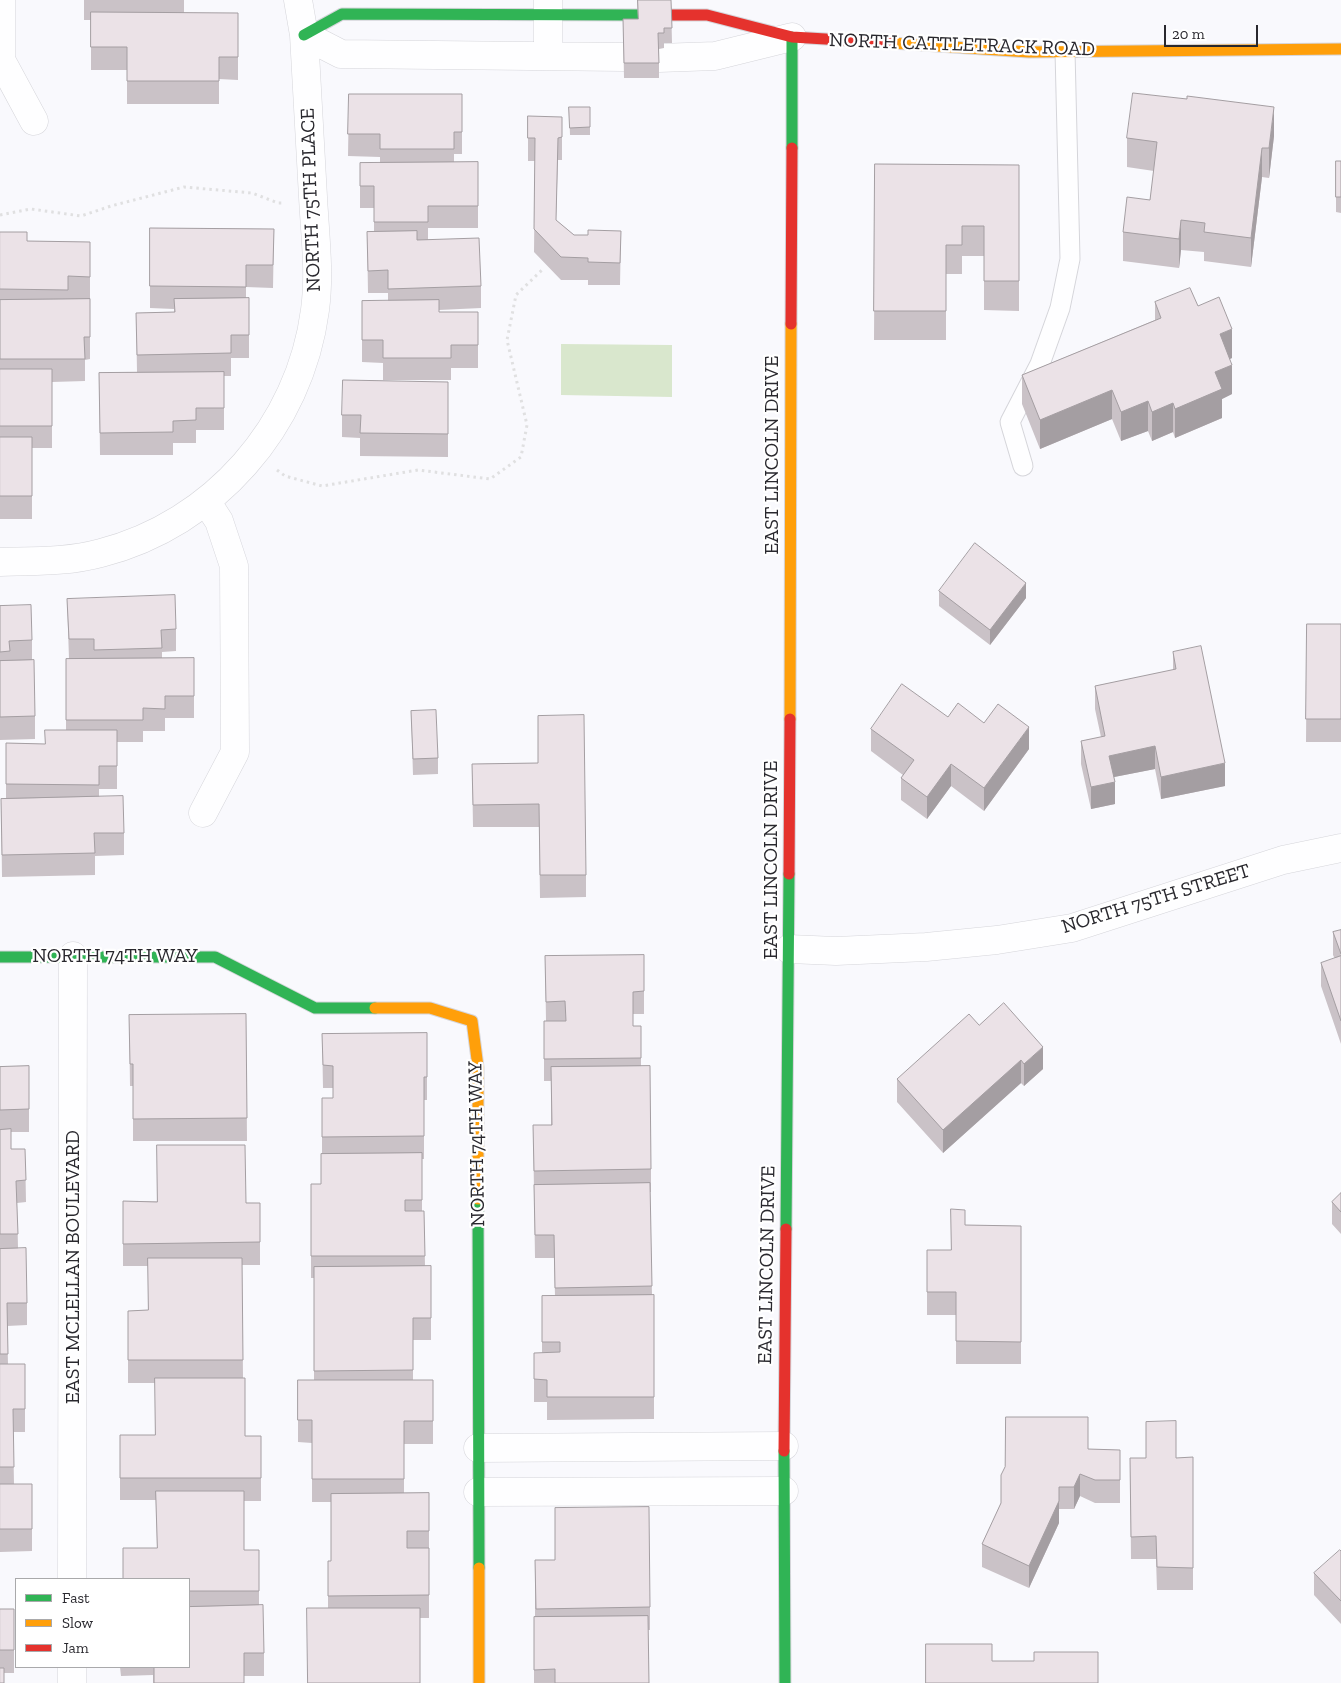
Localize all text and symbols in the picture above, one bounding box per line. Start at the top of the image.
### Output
scale bar [1166,15,1260,47]
text: 20 m [1172,25,1205,43]
street label: NORTH CATTLETRACK ROAD [829,28,1095,62]
street label: NORTH 75TH PLACE [296,108,326,292]
street label: EAST LINCOLN DRIVE [760,356,784,554]
street label: EAST LINCOLN DRIVE [759,761,783,959]
street label: NORTH 75TH STREET [1059,859,1253,939]
street label: NORTH 74TH WAY [32,944,198,968]
street label: NORTH 74TH WAY [464,1061,490,1227]
street label: EAST MCLELLAN BOULEVARD [61,1130,85,1404]
street label: EAST LINCOLN DRIVE [753,1165,781,1365]
legend [15,1578,190,1668]
text: Fast [62,1589,90,1607]
text: Slow [62,1614,93,1632]
text: Jam [62,1639,89,1657]

